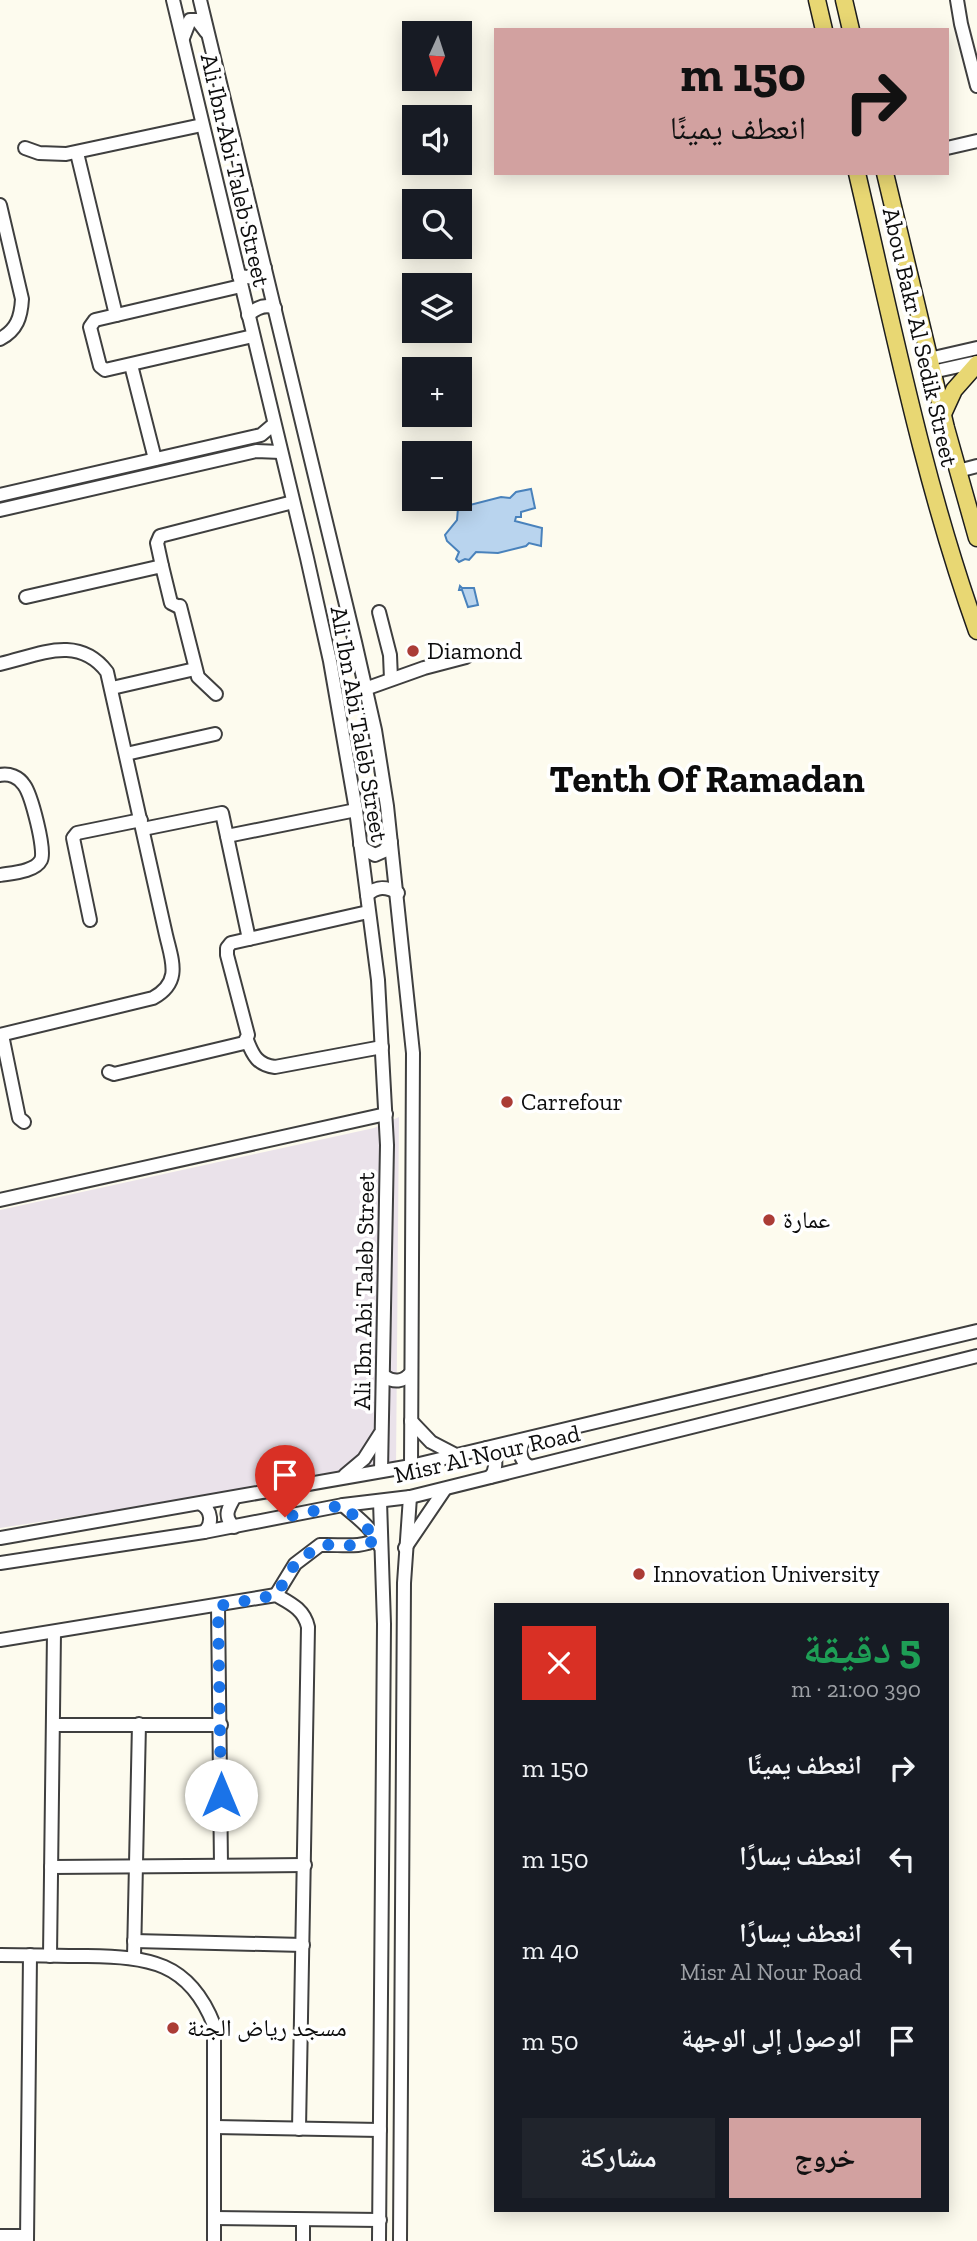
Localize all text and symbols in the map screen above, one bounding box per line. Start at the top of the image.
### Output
north arrow [402,21,472,91]
map controls [402,21,472,511]
text: 150 m [680,45,806,104]
street label: Ali Ibn Abi Taleb Street [195,51,276,289]
icon: right [830,56,921,147]
button: sound [402,105,472,175]
text: انعطف يمينًا [670,109,806,147]
button: search [402,189,472,259]
street label: Abou Bakr Al Sedik Street [877,204,964,469]
button: layers [402,273,472,343]
button: + [402,357,472,427]
button: − [402,441,472,511]
street label: Ali Ibn Abi Taleb Street [325,604,394,844]
place label: Diamond [427,636,522,665]
marker: Diamond [405,643,421,659]
district label: Tenth Of Ramadan [549,756,865,802]
place label: Carrefour [521,1087,623,1116]
marker: Carrefour [499,1094,515,1110]
street label: Ali Ibn Abi Taleb Street [347,1172,380,1410]
place label: عمارة [783,1205,830,1234]
marker: عمارة [761,1212,777,1228]
street label: Misr Al Nour Road [391,1418,583,1489]
pin [255,1445,315,1517]
icon: arrive [266,1456,304,1494]
place label: Innovation University [653,1559,880,1588]
marker: Innovation University [631,1566,647,1582]
text: 5 دقيقة [803,1623,921,1674]
button: close [522,1626,596,1700]
text: 390 m · 21:00 [791,1675,921,1703]
text: انعطف يمينًا [747,1749,862,1781]
icon: right [883,1749,921,1787]
text: 150 m [522,1752,589,1784]
position arrow [184,1758,258,1832]
text: انعطف يسارًا [739,1840,862,1872]
icon: left [883,1840,921,1878]
text: 150 m [522,1843,589,1875]
text: انعطف يسارًا [739,1917,862,1949]
icon: left [883,1931,921,1969]
text: 40 m [522,1934,579,1966]
text: Misr Al Nour Road [680,1958,862,1986]
place label: مسجد رياض الجنة [187,2013,347,2042]
marker: مسجد رياض الجنة [165,2020,181,2036]
text: الوصول إلى الوجهة [681,2022,862,2054]
icon: arrive [883,2022,921,2060]
text: 50 m [522,2025,579,2057]
button: مشاركة [522,2118,715,2198]
button: خروج [729,2118,921,2198]

